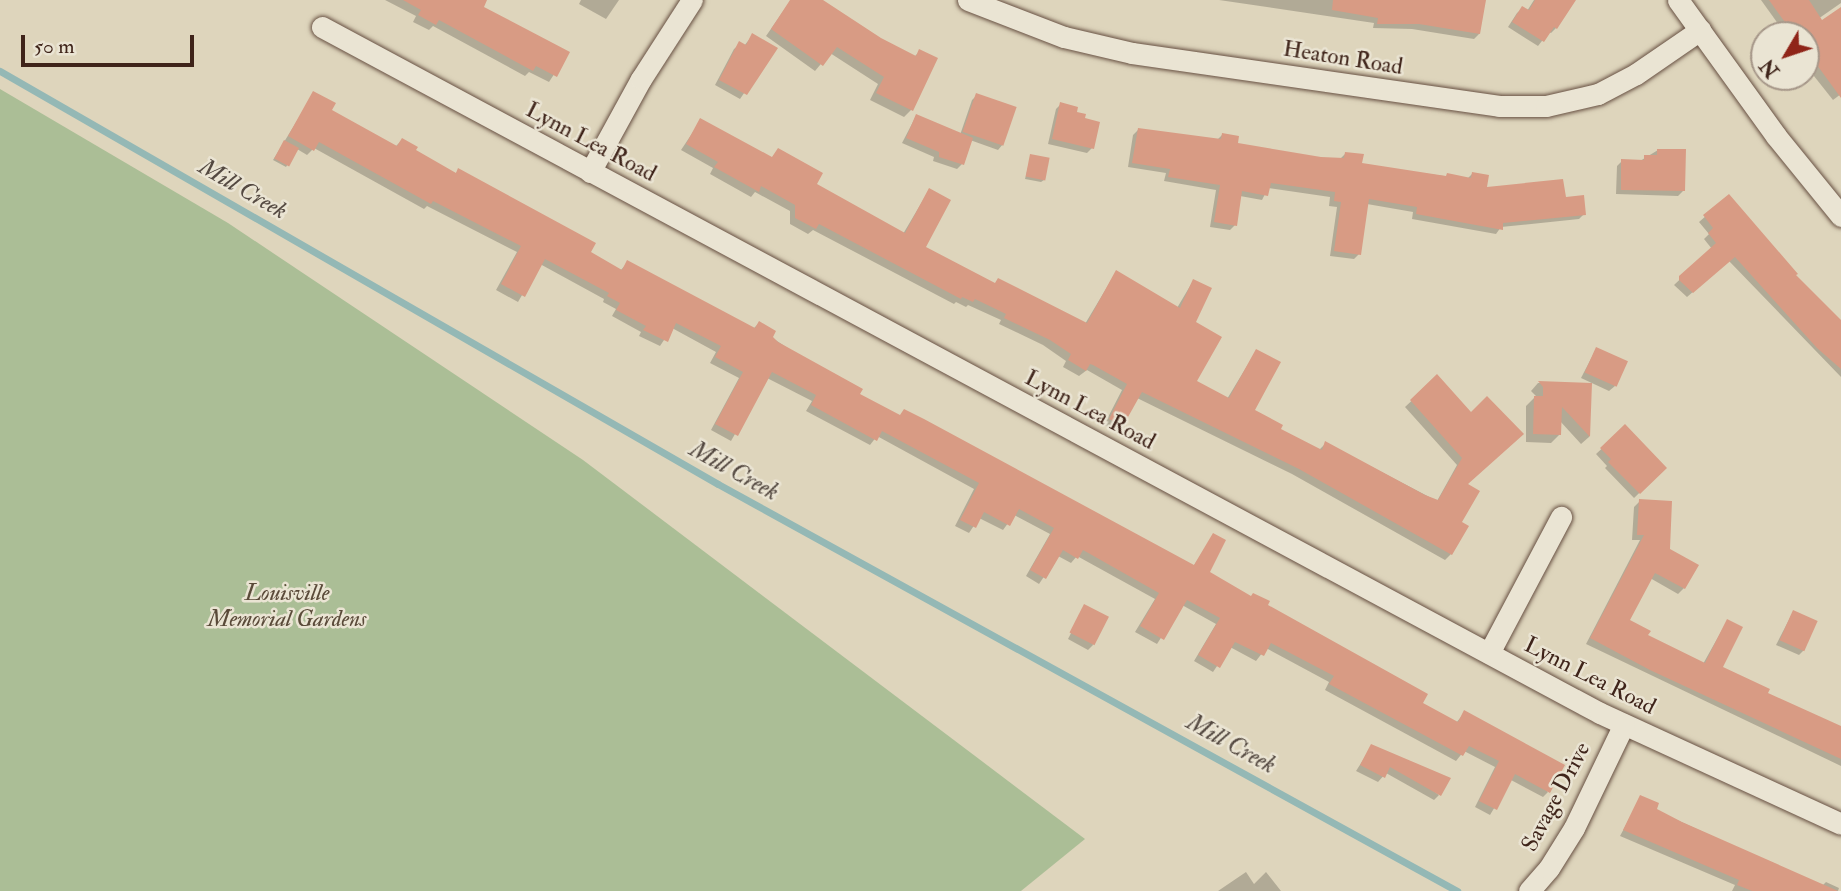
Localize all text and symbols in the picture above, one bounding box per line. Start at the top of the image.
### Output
scale bar [24,21,198,65]
north arrow [1750,21,1820,91]
text: 50 m [34,33,75,60]
street label: Heaton Road [1281,35,1405,81]
text: N [1756,54,1785,82]
street label: Lynn Lea Road [521,96,661,188]
water label: Mill Creek [194,152,292,226]
street label: Lynn Lea Road [1020,364,1160,456]
water label: Mill Creek [685,435,783,507]
park label: Louisville Memorial Gardens [208,579,366,633]
street label: Lynn Lea Road [1520,631,1660,721]
water label: Mill Creek [1182,708,1280,780]
street label: Savage Drive [1516,738,1596,856]

